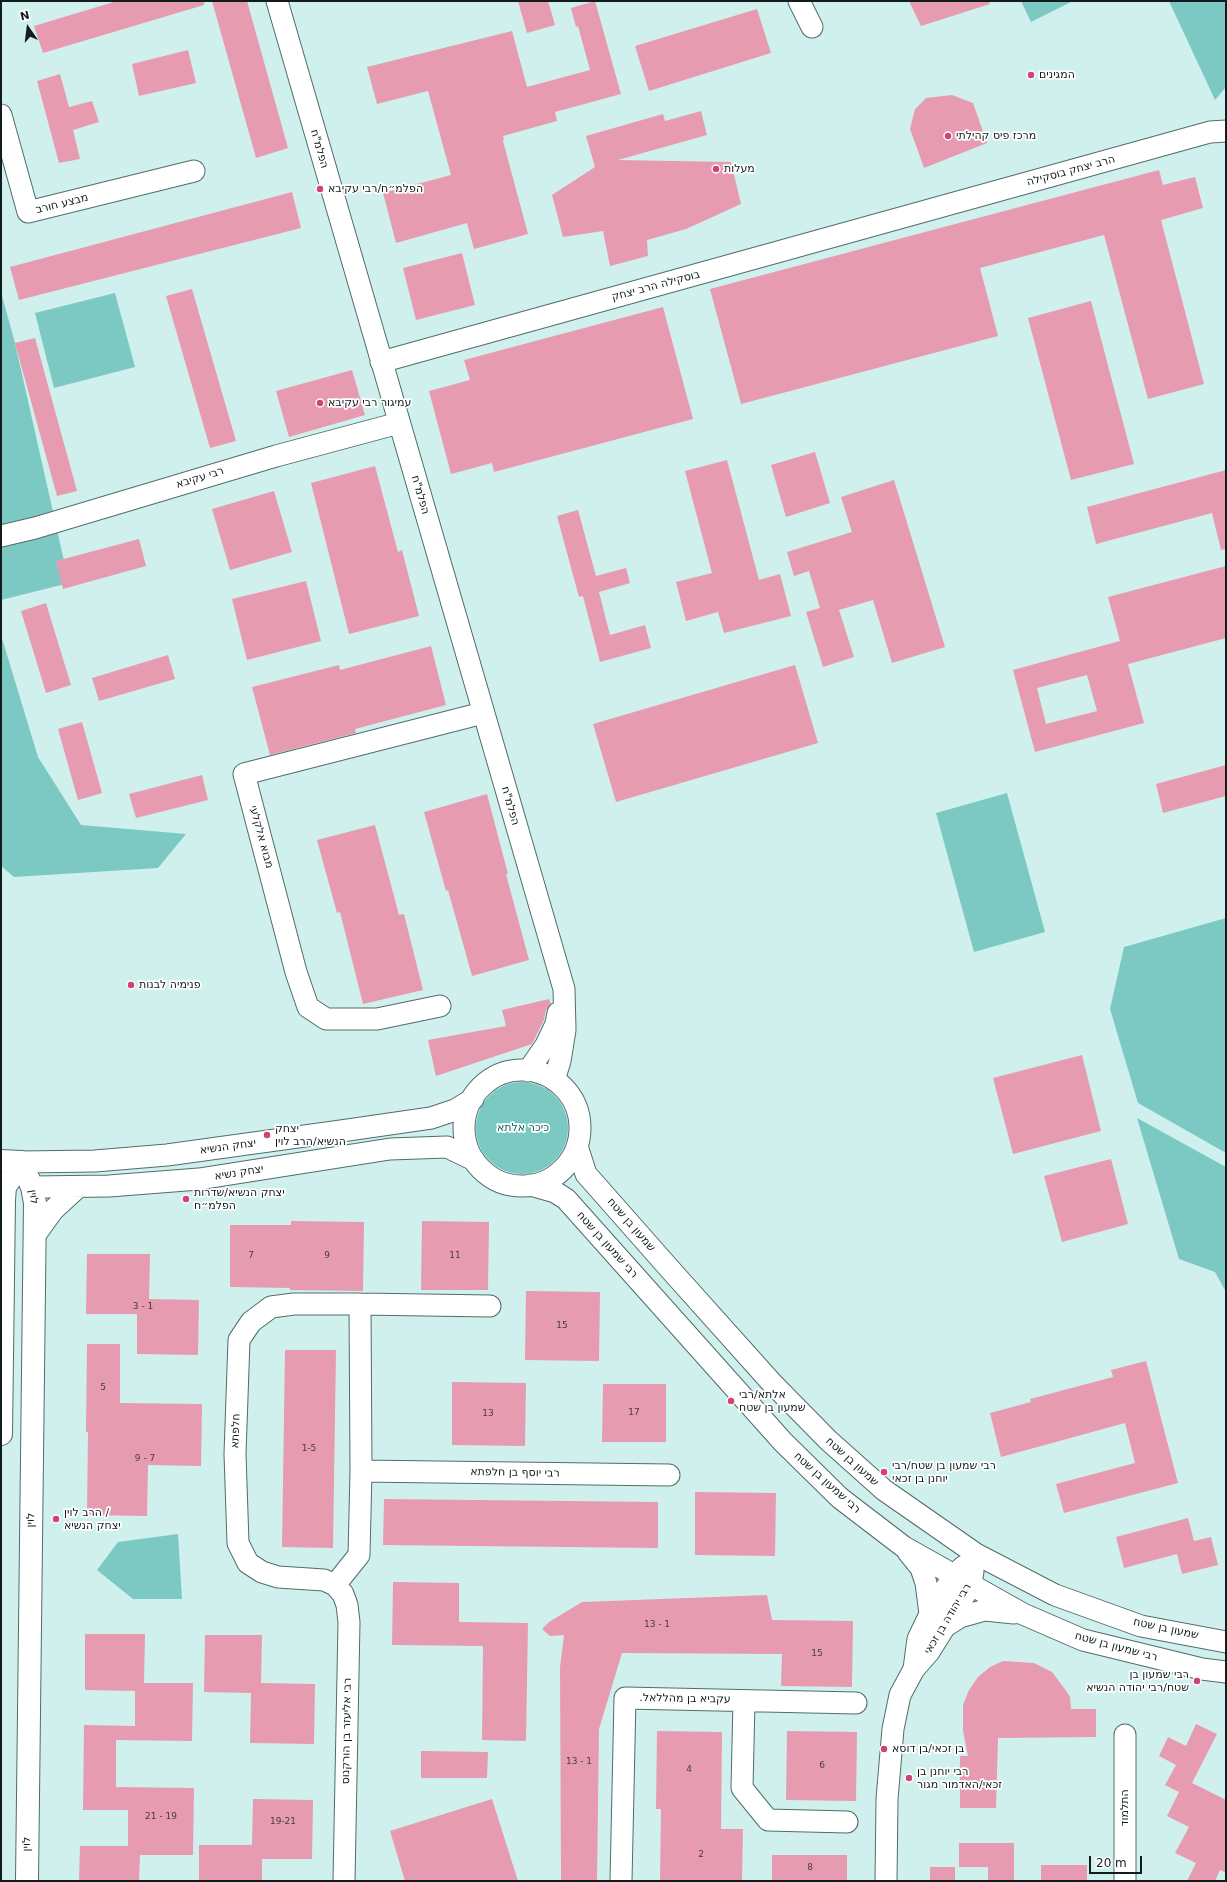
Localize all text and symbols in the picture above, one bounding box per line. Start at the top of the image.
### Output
north arrow [8,8,48,48]
text: N [19,8,31,23]
place label: המגינים [1039,68,1075,82]
marker: המגינים [1026,70,1036,80]
street label: הפלמ"ח [307,128,331,170]
place label: מרכז פיס קהילתי [956,129,1036,143]
marker: מרכז פיס קהילתי [943,131,953,141]
street label: הרב יצחק בוסקילה [1025,153,1117,189]
place label: מעלות [724,162,755,176]
marker: מעלות [711,164,721,174]
place label: הפלמ״ח/רבי עקיבא [328,182,423,196]
marker: הפלמ״ח/רבי עקיבא [315,184,325,194]
street label: מבצע חורב [34,191,90,217]
street label: בוסקילה הרב יצחק [610,268,702,304]
place label: עמיגור רבי עקיבא [328,396,411,410]
marker: עמיגור רבי עקיבא [315,398,325,408]
street label: רבי עקיבא [174,464,226,492]
street label: הפלמ"ח [408,474,432,516]
street label: הפלמ"ח [498,785,522,827]
street label: מבוא אלקלעי [246,804,276,870]
place label: פנימיה לבנות [139,978,201,992]
marker: פנימיה לבנות [126,980,136,990]
park label: כיכר אלתא [497,1121,549,1135]
place label: יצחק הנשיא/הרב לוין [275,1122,346,1148]
marker: יצחק הנשיא/הרב לוין [262,1130,272,1140]
street label: יצחק הנשיא [199,1137,257,1157]
street label: יצחק נשיא [214,1163,264,1183]
place label: יצחק הנשיא/שדרות הפלמ״ח [194,1186,285,1212]
street label: לוין [25,1189,41,1205]
marker: יצחק הנשיא/שדרות הפלמ״ח [181,1194,191,1204]
street label: שמעון בן שטח [604,1196,658,1254]
street label: רבי שמעון בן שטח [574,1209,640,1281]
house number: 7 [248,1251,254,1261]
house number: 9 [324,1251,330,1261]
house number: 11 [449,1251,461,1261]
house number: 3 - 1 [133,1302,153,1312]
house number: 15 [556,1321,568,1331]
house number: 5 [100,1383,106,1393]
place label: אלתא/רבי שמעון בן שטח [739,1388,806,1414]
marker: אלתא/רבי שמעון בן שטח [726,1396,736,1406]
house number: 17 [628,1408,640,1418]
house number: 13 [482,1409,494,1419]
street label: חלפתא [229,1413,243,1449]
street label: שמעון בן שטח [823,1435,881,1489]
house number: 1-5 [302,1444,316,1454]
street label: רבי שמעון בן שטח [791,1450,863,1516]
house number: 9 - 7 [135,1454,155,1464]
place label: רבי שמעון בן שטח/רבי יוחנן בן זכאי [892,1459,996,1485]
street label: רבי יוסף בן חלפתא [470,1466,560,1480]
marker: רבי שמעון בן שטח/רבי יוחנן בן זכאי [879,1467,889,1477]
place label: הרב לוין / יצחק הנשיא [64,1506,121,1532]
street label: לוין [24,1513,38,1527]
marker: הרב לוין / יצחק הנשיא [51,1514,61,1524]
street label: רבי יהודה בן זכאי [922,1581,974,1657]
street label: שמעון בן שטח [1132,1616,1200,1642]
house number: 13 - 1 [644,1620,670,1630]
street label: רבי שמעון בן שטח [1073,1630,1159,1664]
house number: 15 [811,1649,823,1659]
place label: רבי שמעון בן שטח/רבי יהודה הנשיא [1086,1668,1189,1694]
marker: רבי שמעון בן שטח/רבי יהודה הנשיא [1192,1676,1202,1686]
street label: רבי אליעזר בן הורקנוס [339,1678,355,1784]
street label: .עקביא בן מהללאל [639,1692,731,1706]
place label: בן זכאי/בן דוסא [892,1742,964,1756]
marker: בן זכאי/בן דוסא [879,1744,889,1754]
house number: 13 - 1 [566,1757,592,1767]
house number: 6 [819,1761,825,1771]
house number: 4 [686,1765,692,1775]
place label: רבי יוחנן בן זכאי/האדמור מגור [917,1765,1002,1791]
marker: רבי יוחנן בן זכאי/האדמור מגור [904,1773,914,1783]
street label: התלמוד [1118,1789,1132,1827]
house number: 21 - 19 [145,1812,177,1822]
house number: 19-21 [270,1817,296,1827]
street label: לוין [20,1837,34,1851]
scale bar [1091,1848,1144,1874]
house number: 2 [698,1850,704,1860]
text: 20 m [1096,1856,1127,1870]
house number: 8 [807,1863,813,1873]

